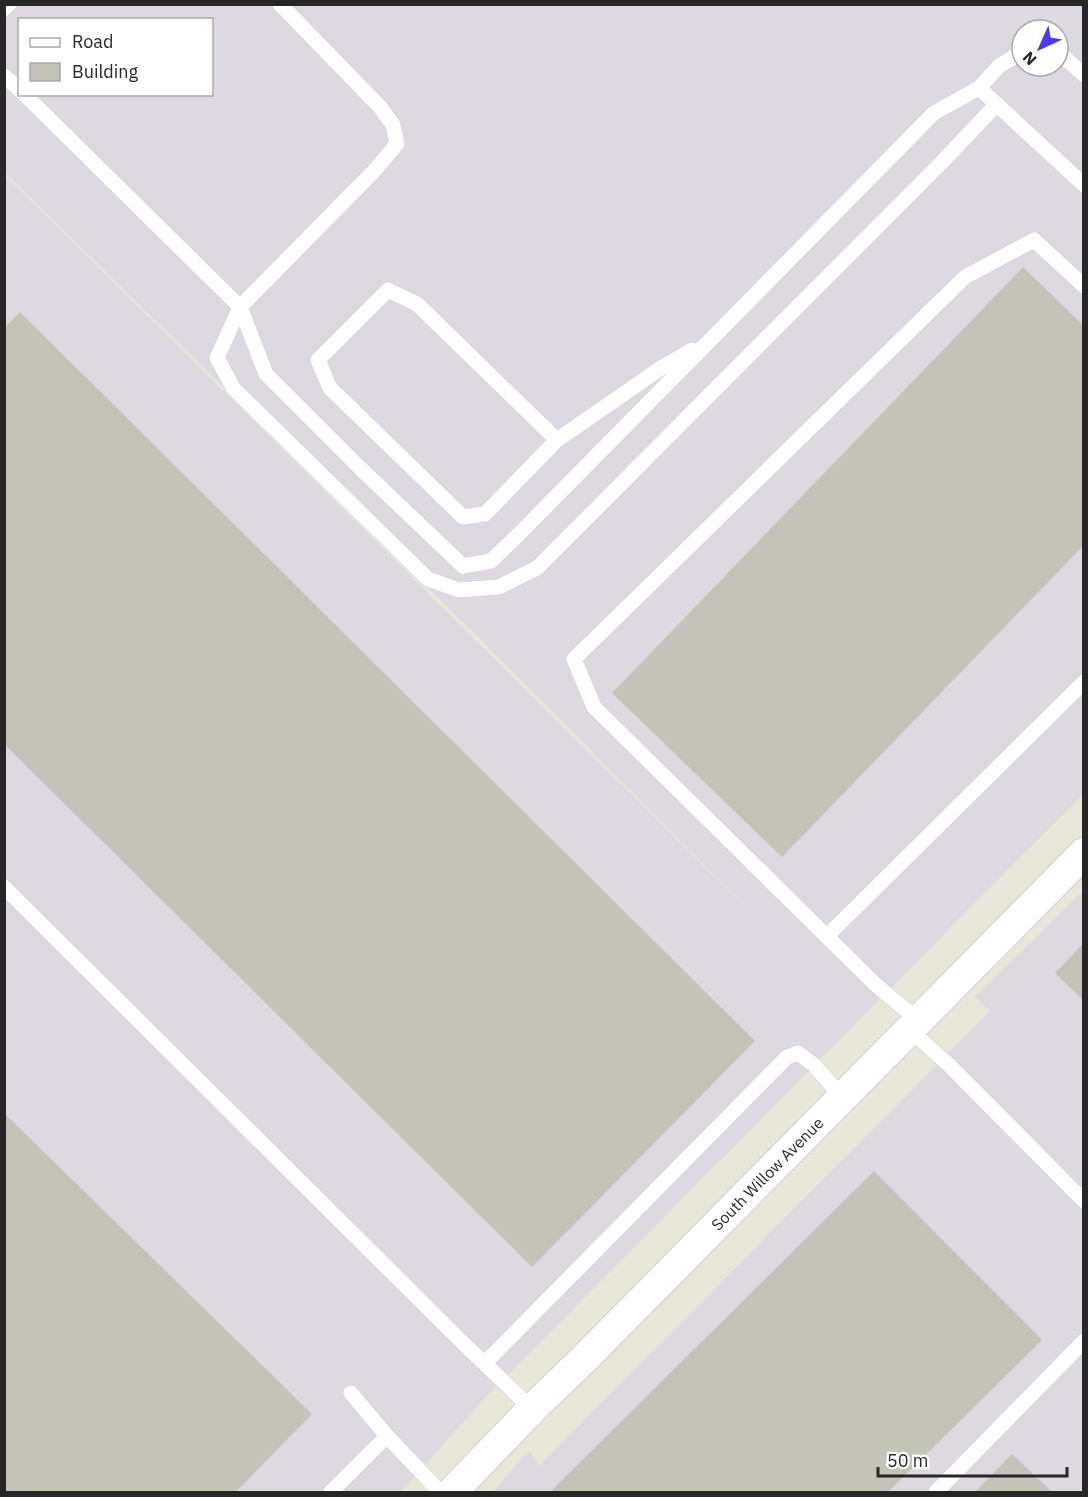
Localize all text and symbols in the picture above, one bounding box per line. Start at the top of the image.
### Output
legend [18,18,213,96]
north arrow [1010,18,1070,78]
text: Road [72,30,113,53]
text: N [1018,47,1041,70]
text: Building [72,60,139,83]
street label: South Willow Avenue [707,1113,828,1234]
scale bar [878,1440,1067,1478]
text: 50 m [887,1449,929,1472]

